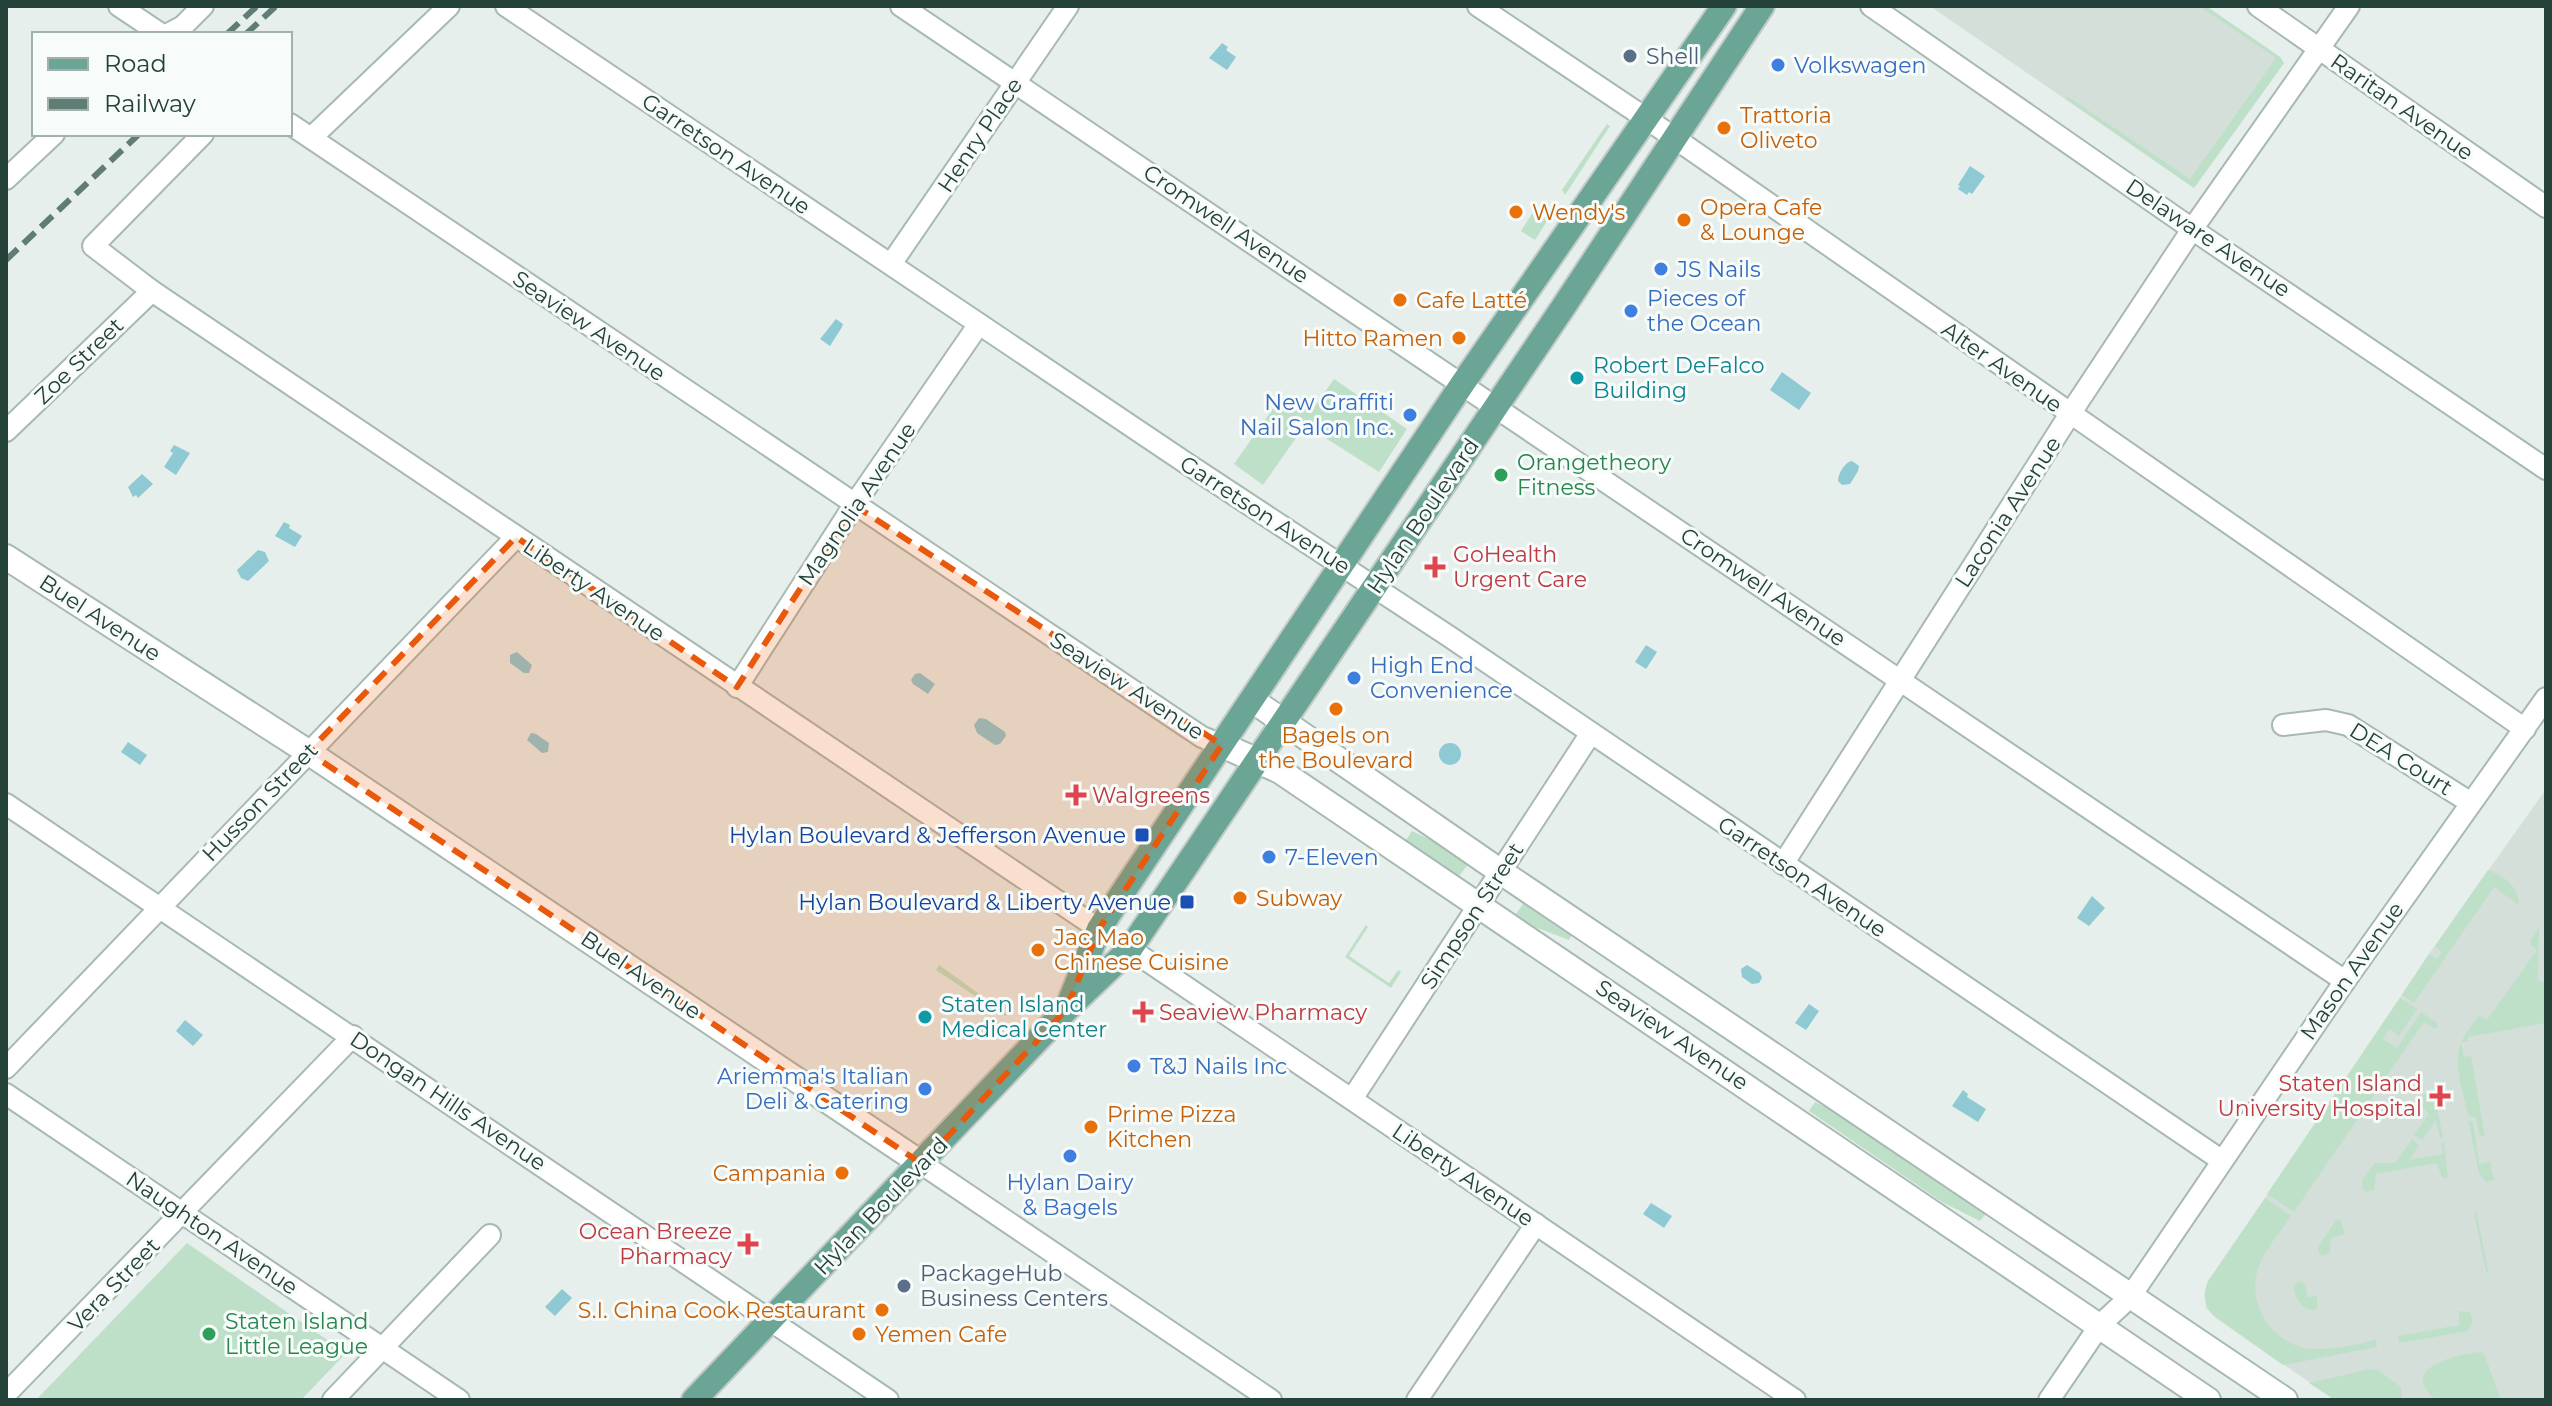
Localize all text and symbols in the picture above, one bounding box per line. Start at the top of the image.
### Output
legend [32,32,292,136]
place label: Shell [1646,43,1700,70]
marker: Shell [1621,47,1639,65]
street label: Raritan Avenue [2325,48,2479,166]
text: Road [104,49,167,78]
place label: Volkswagen [1794,52,1926,79]
marker: Volkswagen [1769,56,1787,74]
street label: Henry Place [932,72,1028,198]
street label: Garretson Avenue [637,88,815,220]
text: Railway [104,89,196,118]
place label: Trattoria Oliveto [1740,102,1832,154]
marker: Trattoria Oliveto [1715,119,1733,137]
street label: Cromwell Avenue [1138,159,1314,289]
street label: Delaware Avenue [2121,173,2295,303]
place label: Opera Cafe & Lounge [1700,194,1822,246]
place label: Wendy's [1532,199,1626,226]
marker: Wendy's [1507,203,1525,221]
marker: Opera Cafe & Lounge [1675,211,1693,229]
place label: JS Nails [1676,256,1761,283]
marker: JS Nails [1652,260,1670,278]
street label: Seaview Avenue [508,265,670,387]
place label: Pieces of the Ocean [1647,285,1761,337]
place label: Cafe Latté [1416,287,1527,314]
marker: Cafe Latté [1391,291,1409,309]
marker: Pieces of the Ocean [1622,302,1640,320]
street label: Zoe Street [29,312,129,410]
street label: Alter Avenue [1937,316,2067,418]
place label: Hitto Ramen [1302,325,1443,352]
marker: Hitto Ramen [1450,329,1468,347]
place label: Robert DeFalco Building [1593,352,1765,404]
marker: Robert DeFalco Building [1568,369,1586,387]
place label: New Graffiti Nail Salon Inc. [1240,389,1394,441]
marker: New Graffiti Nail Salon Inc. [1401,406,1419,424]
street label: Magnolia Avenue [792,417,922,591]
street label: Laconia Avenue [1949,431,2067,593]
street label: Hylan Boulevard [1361,433,1485,599]
place label: Orangetheory Fitness [1517,449,1671,501]
street label: Garretson Avenue [1175,450,1355,580]
marker: Orangetheory Fitness [1492,466,1510,484]
street label: Cromwell Avenue [1675,522,1851,652]
street label: Liberty Avenue [518,533,670,647]
place label: GoHealth Urgent Care [1453,541,1587,593]
marker: GoHealth Urgent Care [1424,556,1446,578]
street label: Buel Avenue [34,569,166,667]
street label: Seaview Avenue [1045,626,1209,746]
place label: High End Convenience [1370,652,1513,704]
marker: High End Convenience [1345,669,1363,687]
marker: Bagels on the Boulevard [1327,700,1345,718]
street label: DEA Court [2345,717,2457,801]
place label: Bagels on the Boulevard [1259,722,1413,774]
street label: Husson Street [196,737,324,867]
place label: Walgreens [1092,782,1210,809]
marker: Walgreens [1067,786,1085,804]
street label: Garretson Avenue [1713,811,1891,943]
place label: Hylan Boulevard & Jefferson Avenue [729,822,1126,849]
marker: Hylan Boulevard & Jefferson Avenue [1133,826,1151,844]
street label: Simpson Street [1415,838,1529,994]
place label: 7-Eleven [1285,844,1379,871]
marker: 7-Eleven [1260,848,1278,866]
place label: Subway [1256,885,1342,912]
place label: Hylan Boulevard & Liberty Avenue [798,889,1171,916]
marker: Subway [1231,889,1249,907]
marker: Hylan Boulevard & Liberty Avenue [1178,893,1196,911]
street label: Mason Avenue [2294,897,2410,1045]
place label: Jac Mao Chinese Cuisine [1053,924,1229,976]
street label: Buel Avenue [576,925,706,1025]
marker: Jac Mao Chinese Cuisine [1029,941,1047,959]
street label: Seaview Avenue [1591,974,1753,1096]
place label: Staten Island Medical Center [941,991,1107,1043]
place label: Seaview Pharmacy [1159,999,1367,1026]
marker: Seaview Pharmacy [1134,1003,1152,1021]
marker: Staten Island Medical Center [916,1008,934,1026]
street label: Dongan Hills Avenue [345,1025,551,1177]
place label: T&J Nails Inc [1150,1053,1287,1080]
marker: T&J Nails Inc [1125,1057,1143,1075]
place label: Ariemma's Italian Deli & Catering [717,1063,909,1115]
place label: Staten Island University Hospital [2217,1070,2422,1122]
marker: Ariemma's Italian Deli & Catering [916,1080,934,1098]
marker: Staten Island University Hospital [2429,1085,2451,1107]
place label: Prime Pizza Kitchen [1107,1101,1236,1153]
marker: Prime Pizza Kitchen [1082,1118,1100,1136]
street label: Liberty Avenue [1387,1118,1539,1232]
street label: Hylan Boulevard [808,1131,954,1281]
marker: Hylan Dairy & Bagels [1061,1147,1079,1165]
place label: Campania [713,1160,826,1187]
marker: Campania [833,1164,851,1182]
street label: Naughton Avenue [121,1165,303,1301]
place label: Hylan Dairy & Bagels [1006,1169,1134,1221]
place label: Ocean Breeze Pharmacy [579,1218,732,1270]
street label: Vera Street [62,1232,166,1338]
marker: Ocean Breeze Pharmacy [739,1235,757,1253]
place label: PackageHub Business Centers [920,1260,1108,1312]
marker: PackageHub Business Centers [895,1277,913,1295]
place label: S.I. China Cook Restaurant [578,1297,866,1324]
marker: S.I. China Cook Restaurant [873,1301,891,1319]
place label: Staten Island Little League [225,1308,369,1360]
place label: Yemen Cafe [875,1321,1007,1348]
marker: Staten Island Little League [200,1325,218,1343]
marker: Yemen Cafe [850,1325,868,1343]

